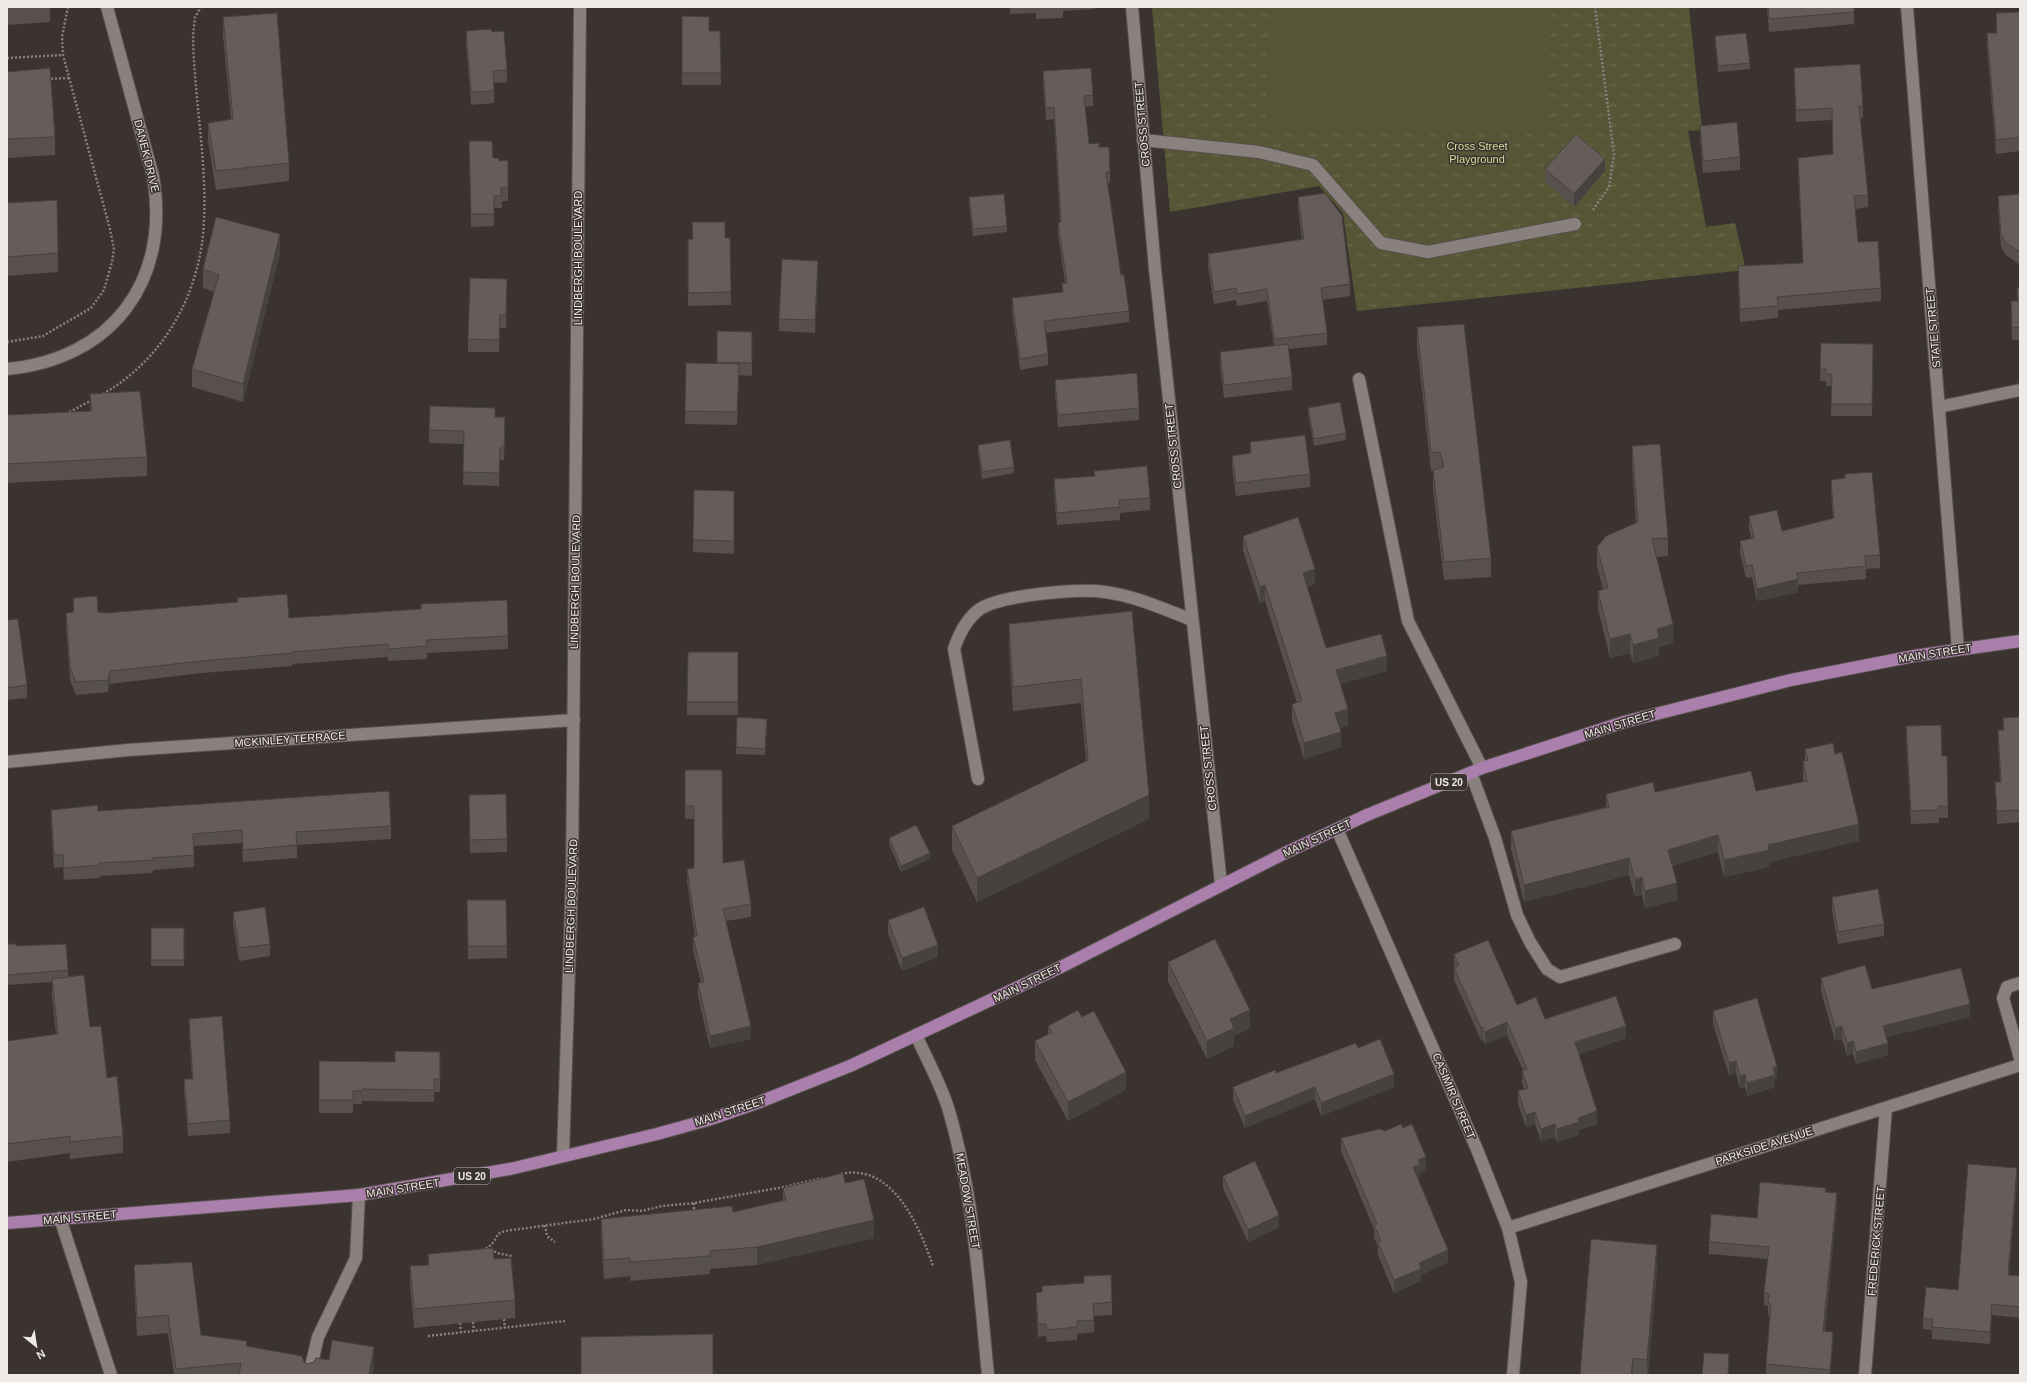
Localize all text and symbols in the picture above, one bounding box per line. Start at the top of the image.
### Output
street label: CROSS STREET [1132,81,1152,167]
street label: DANEK DRIVE [132,118,162,194]
park label: Cross Street Playground [1446,140,1508,165]
street label: LINDBERGH BOULEVARD [572,191,584,325]
street label: STATE STREET [1924,287,1942,369]
street label: CROSS STREET [1163,403,1183,489]
street label: LINDBERGH BOULEVARD [568,515,582,649]
street label: MAIN STREET [1898,641,1973,665]
street label: MAIN STREET [1583,707,1657,741]
street label: CROSS STREET [1198,725,1218,811]
street label: MCKINLEY TERRACE [234,729,346,749]
road number: US 20 [1431,774,1467,790]
street label: MAIN STREET [1281,817,1353,859]
street label: LINDBERGH BOULEVARD [563,839,579,973]
street label: MAIN STREET [991,961,1063,1005]
street label: CASIMIR STREET [1430,1051,1478,1141]
street label: MAIN STREET [693,1094,767,1128]
street label: PARKSIDE AVENUE [1714,1125,1814,1167]
street label: MEADOW STREET [954,1152,982,1250]
road number: US 20 [454,1168,490,1184]
street label: MAIN STREET [366,1176,441,1200]
street label: FREDERICK STREET [1865,1185,1887,1296]
street label: MAIN STREET [43,1208,118,1226]
north arrow [16,1326,56,1366]
text: N [35,1347,47,1362]

